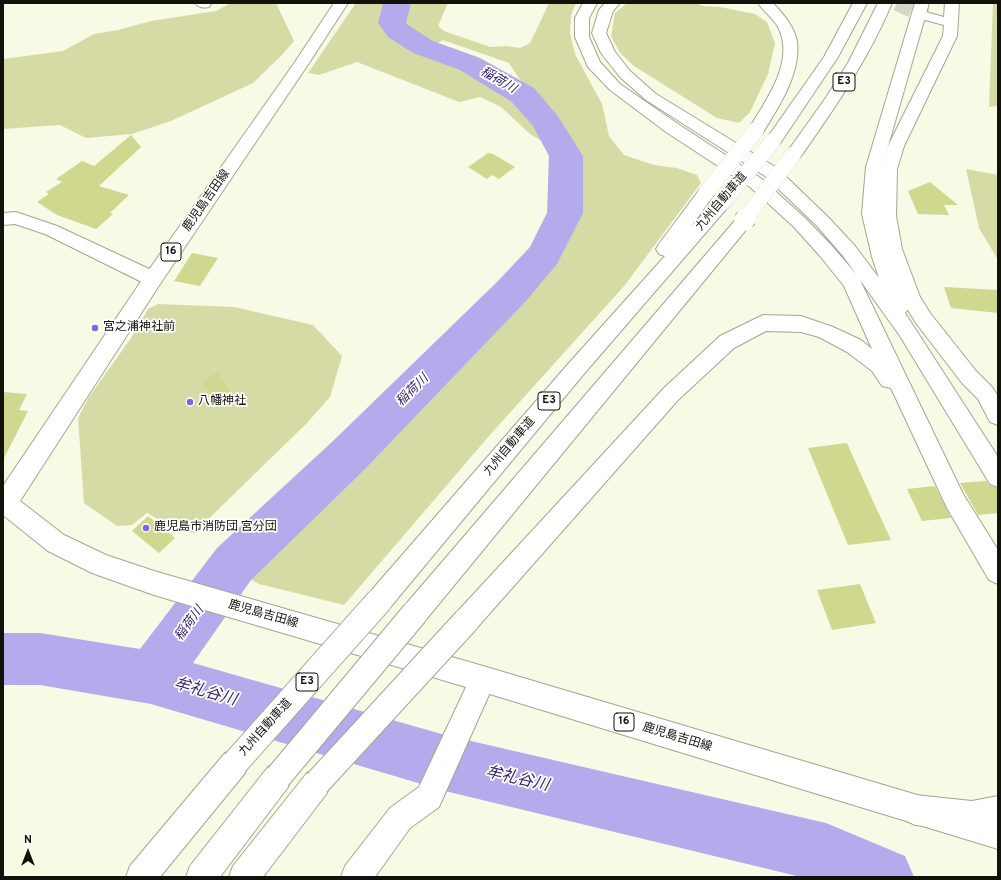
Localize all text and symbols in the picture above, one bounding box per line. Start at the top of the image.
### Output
water label: 稲荷川 [477,64,519,98]
road number: E3 [833,73,855,91]
street label: 鹿児島吉田線 [180,167,234,235]
street label: 九州自動車道 [693,170,751,234]
road number: 16 [161,243,181,261]
place label: 宮之浦神社前 [103,321,175,335]
marker: 宮之浦神社前 [90,323,100,333]
water label: 稲荷川 [394,372,432,410]
road number: E3 [538,392,560,410]
place label: 八幡神社 [198,395,246,409]
marker: 八幡神社 [185,397,195,407]
street label: 九州自動車道 [481,415,539,479]
place label: 鹿児島市消防団 宮分団 [154,521,277,535]
marker: 鹿児島市消防団 宮分団 [141,523,151,533]
street label: 鹿児島吉田線 [226,598,300,632]
water label: 稲荷川 [172,604,208,644]
road number: E3 [296,673,318,691]
water label: 牟礼谷川 [172,675,238,711]
street label: 九州自動車道 [237,696,295,760]
road number: 16 [614,713,634,731]
street label: 鹿児島吉田線 [640,721,714,755]
water label: 牟礼谷川 [484,763,550,797]
north arrow [8,832,48,872]
text: N [24,833,32,847]

